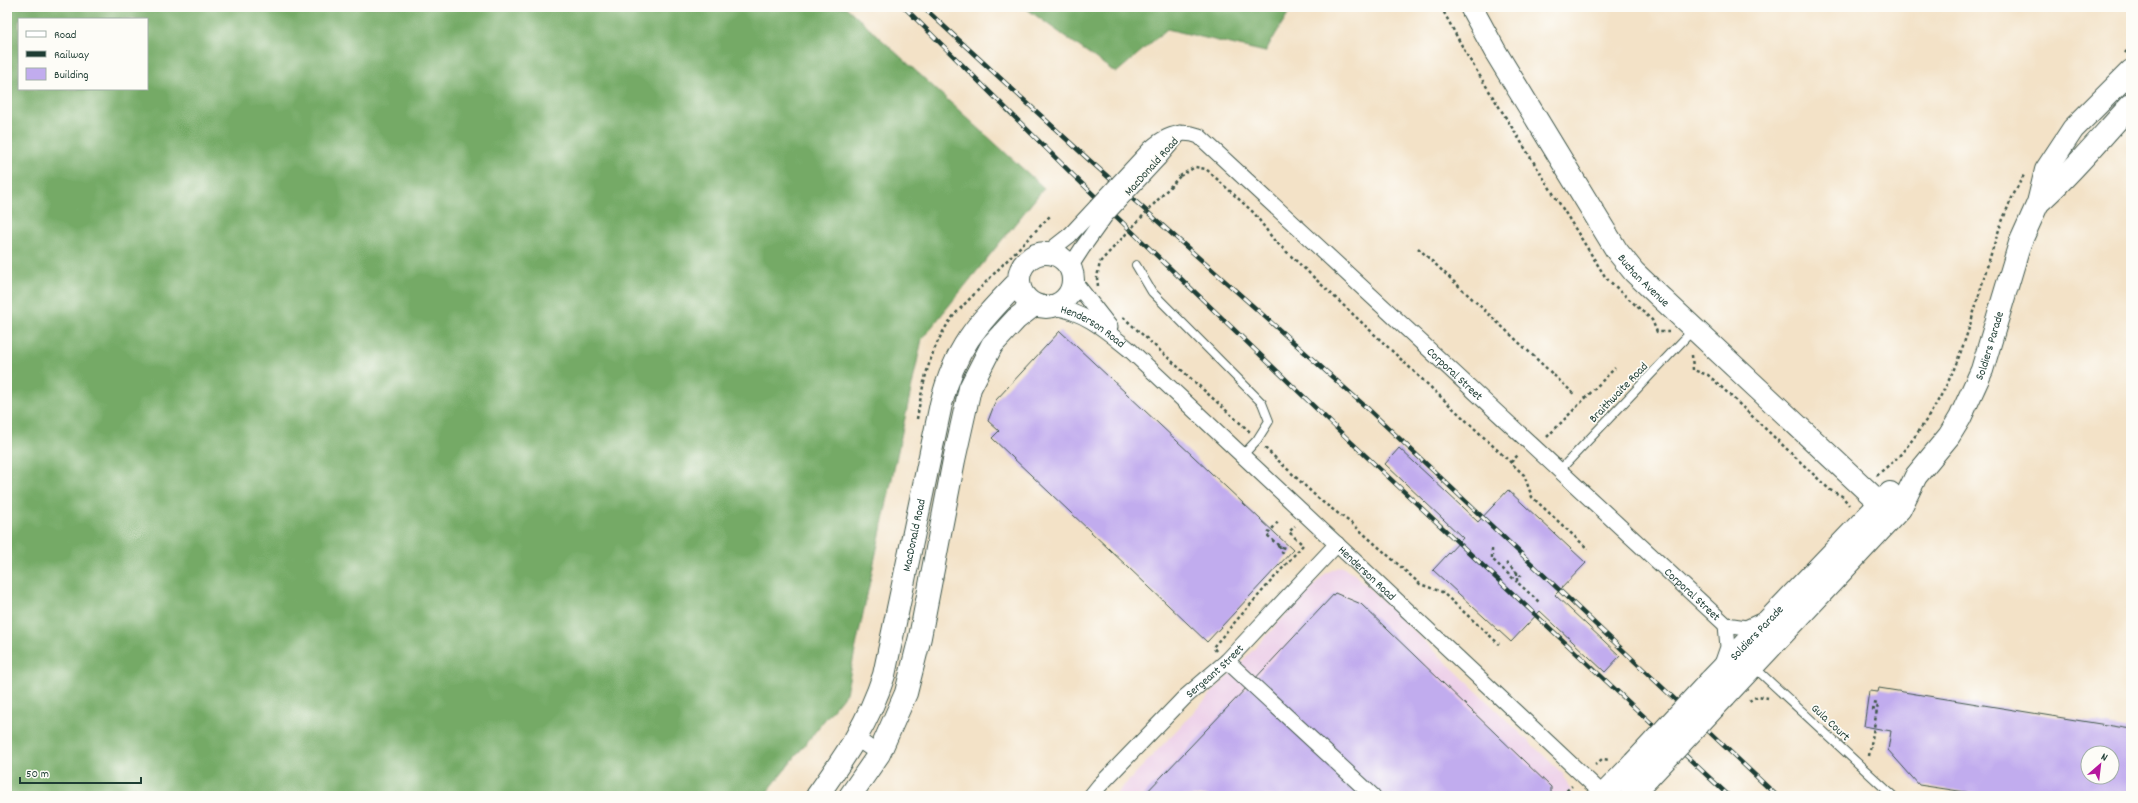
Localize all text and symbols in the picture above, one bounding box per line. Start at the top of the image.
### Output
legend [18,18,148,90]
text: Road [54,27,76,44]
text: Railway [54,47,90,64]
text: Building [54,67,89,84]
street label: MacDonald Road [1121,134,1183,200]
street label: Buchan Avenue [1613,251,1673,311]
street label: Henderson Road [1058,302,1128,353]
street label: Soldiers Parade [1971,310,2009,383]
street label: Corporal Street [1422,344,1486,406]
street label: Braithwaite Road [1586,359,1652,427]
street label: MacDonald Road [899,497,931,573]
street label: Henderson Road [1334,543,1399,605]
street label: Corporal Street [1660,565,1724,626]
street label: Soldiers Parade [1727,602,1788,665]
street label: Sergeant Street [1183,641,1249,703]
street label: Gula Court [1807,701,1854,746]
north arrow [2080,745,2120,785]
text: N [2098,750,2110,767]
scale bar [20,759,141,785]
text: 50 m [26,766,49,783]

